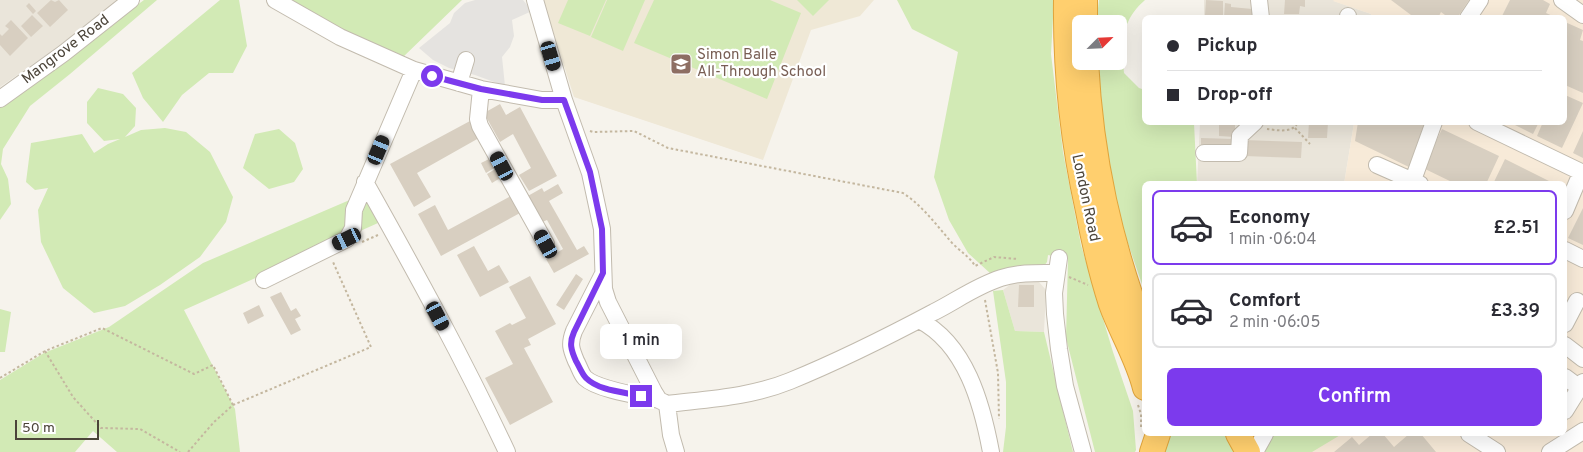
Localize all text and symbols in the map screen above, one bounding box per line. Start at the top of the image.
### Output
street label: Mangrove Road [19,11,113,89]
north arrow [1072,15,1128,70]
map controls [1072,15,1127,70]
text: Pickup [1197,34,1257,58]
car [539,39,562,73]
place label: Simon Balle All-Through School [697,46,826,82]
school or university icon: Simon Balle All-Through School [669,52,693,76]
route start [421,65,443,87]
text: Drop-off [1197,83,1272,107]
car [366,133,391,167]
car [488,149,515,183]
street label: London Road [1066,153,1104,243]
icon: car [1169,205,1214,250]
text: Economy [1229,206,1310,230]
text: £2.51 [1493,216,1540,240]
car [330,226,363,252]
car [532,227,559,261]
text: 1 min · 06:04 [1229,230,1317,250]
icon: car [1169,288,1214,333]
text: Comfort [1229,289,1301,313]
car [424,299,451,333]
text: £3.39 [1490,299,1540,323]
text: 2 min · 06:05 [1229,313,1320,333]
callout: 1 min [600,324,682,358]
text: 1 min [622,331,660,351]
button: Confirm [1167,368,1542,426]
route end [630,385,652,407]
scale bar [15,417,99,440]
text: 50 m [22,420,55,437]

